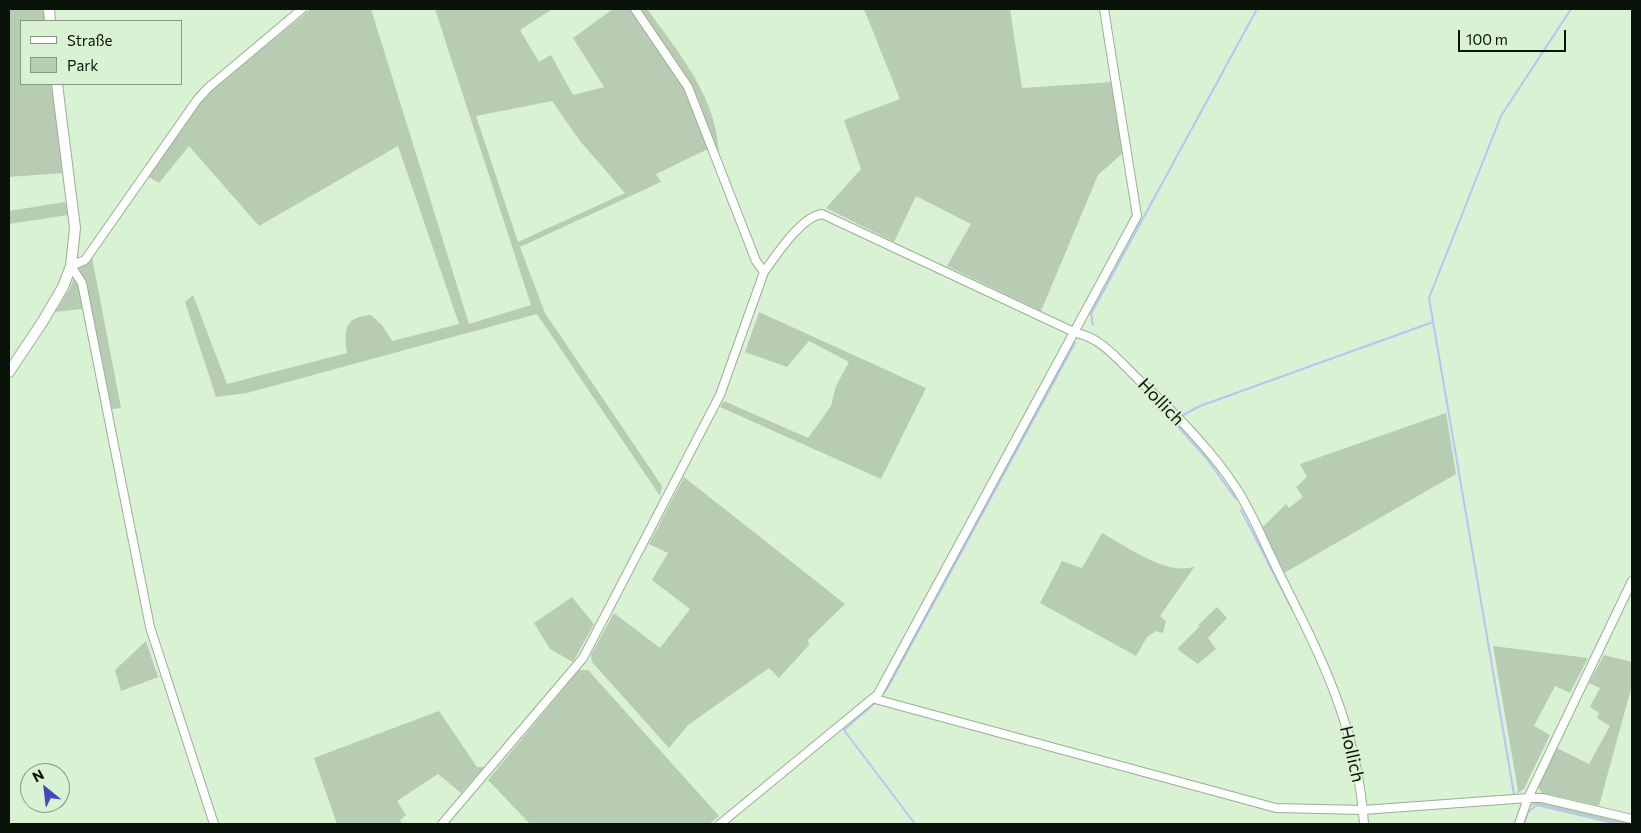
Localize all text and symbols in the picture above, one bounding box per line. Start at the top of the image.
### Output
legend [20,20,182,85]
scale bar [1461,20,1568,52]
text: 100 m [1466,30,1508,48]
text: Straße [67,31,113,49]
text: Park [67,56,98,74]
street label: Hollich [1133,374,1189,430]
street label: Hollich [1335,724,1369,784]
north arrow [20,763,70,813]
text: N [29,765,47,785]

